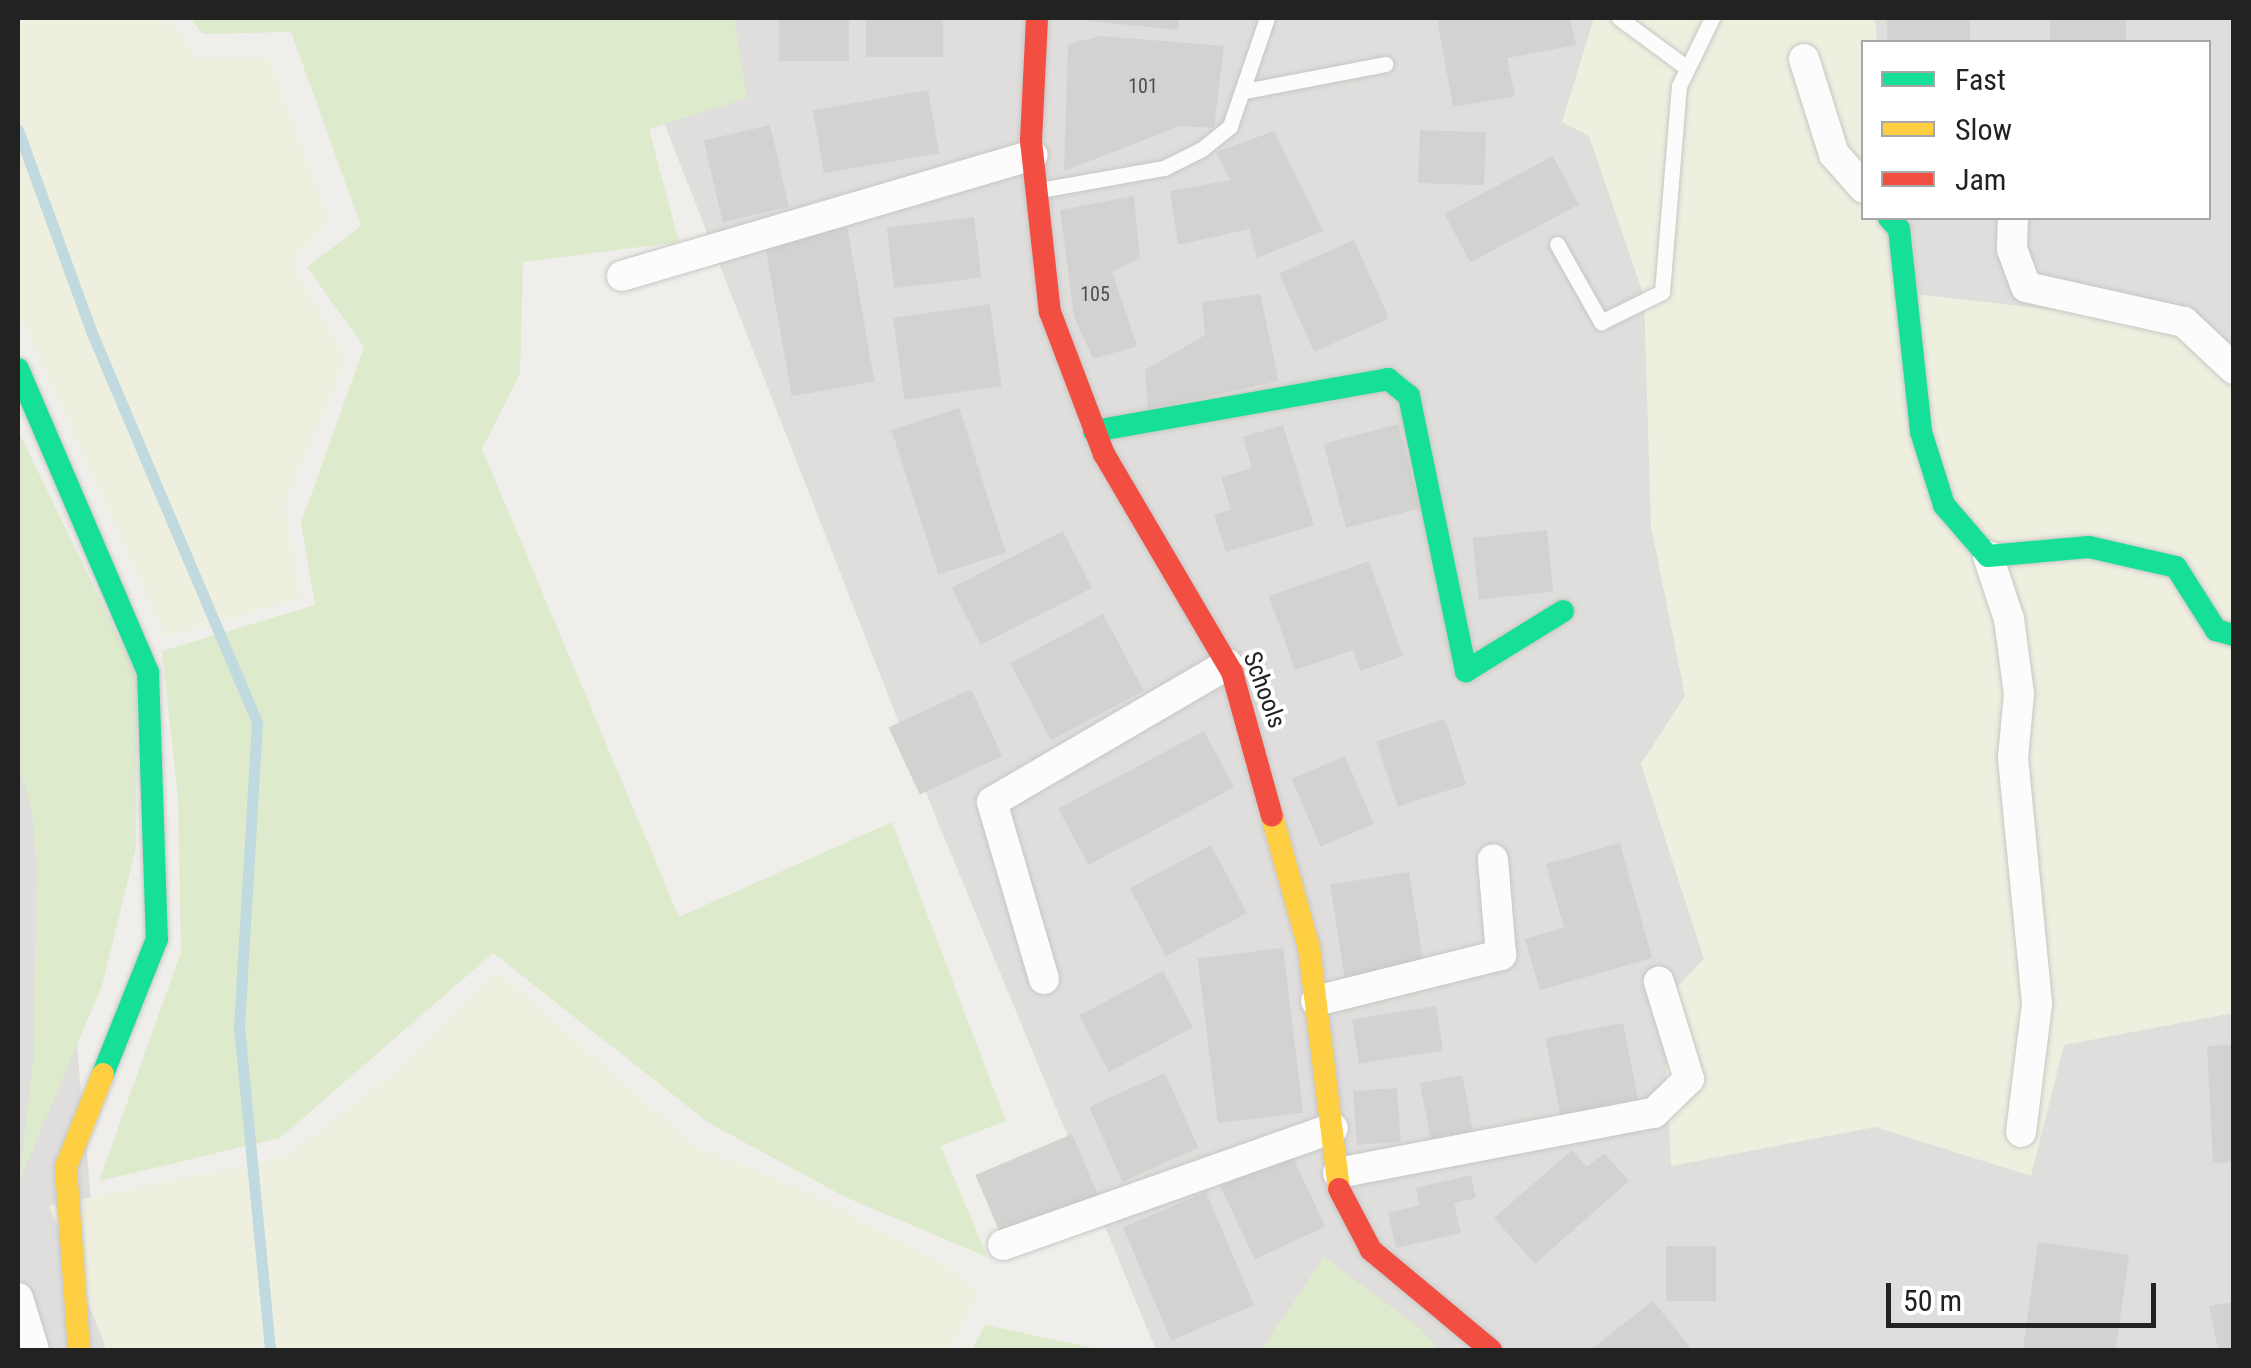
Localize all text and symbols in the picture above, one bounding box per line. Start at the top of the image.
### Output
legend [1861,40,2211,220]
text: Fast [1955,62,2006,97]
house number: 101 [1128,74,1158,98]
text: Slow [1955,112,2012,147]
text: Jam [1955,162,2006,197]
house number: 105 [1080,282,1110,306]
street label: Schools [1236,648,1292,732]
scale bar [1891,1263,2161,1325]
text: 50 m [1903,1283,1962,1318]

